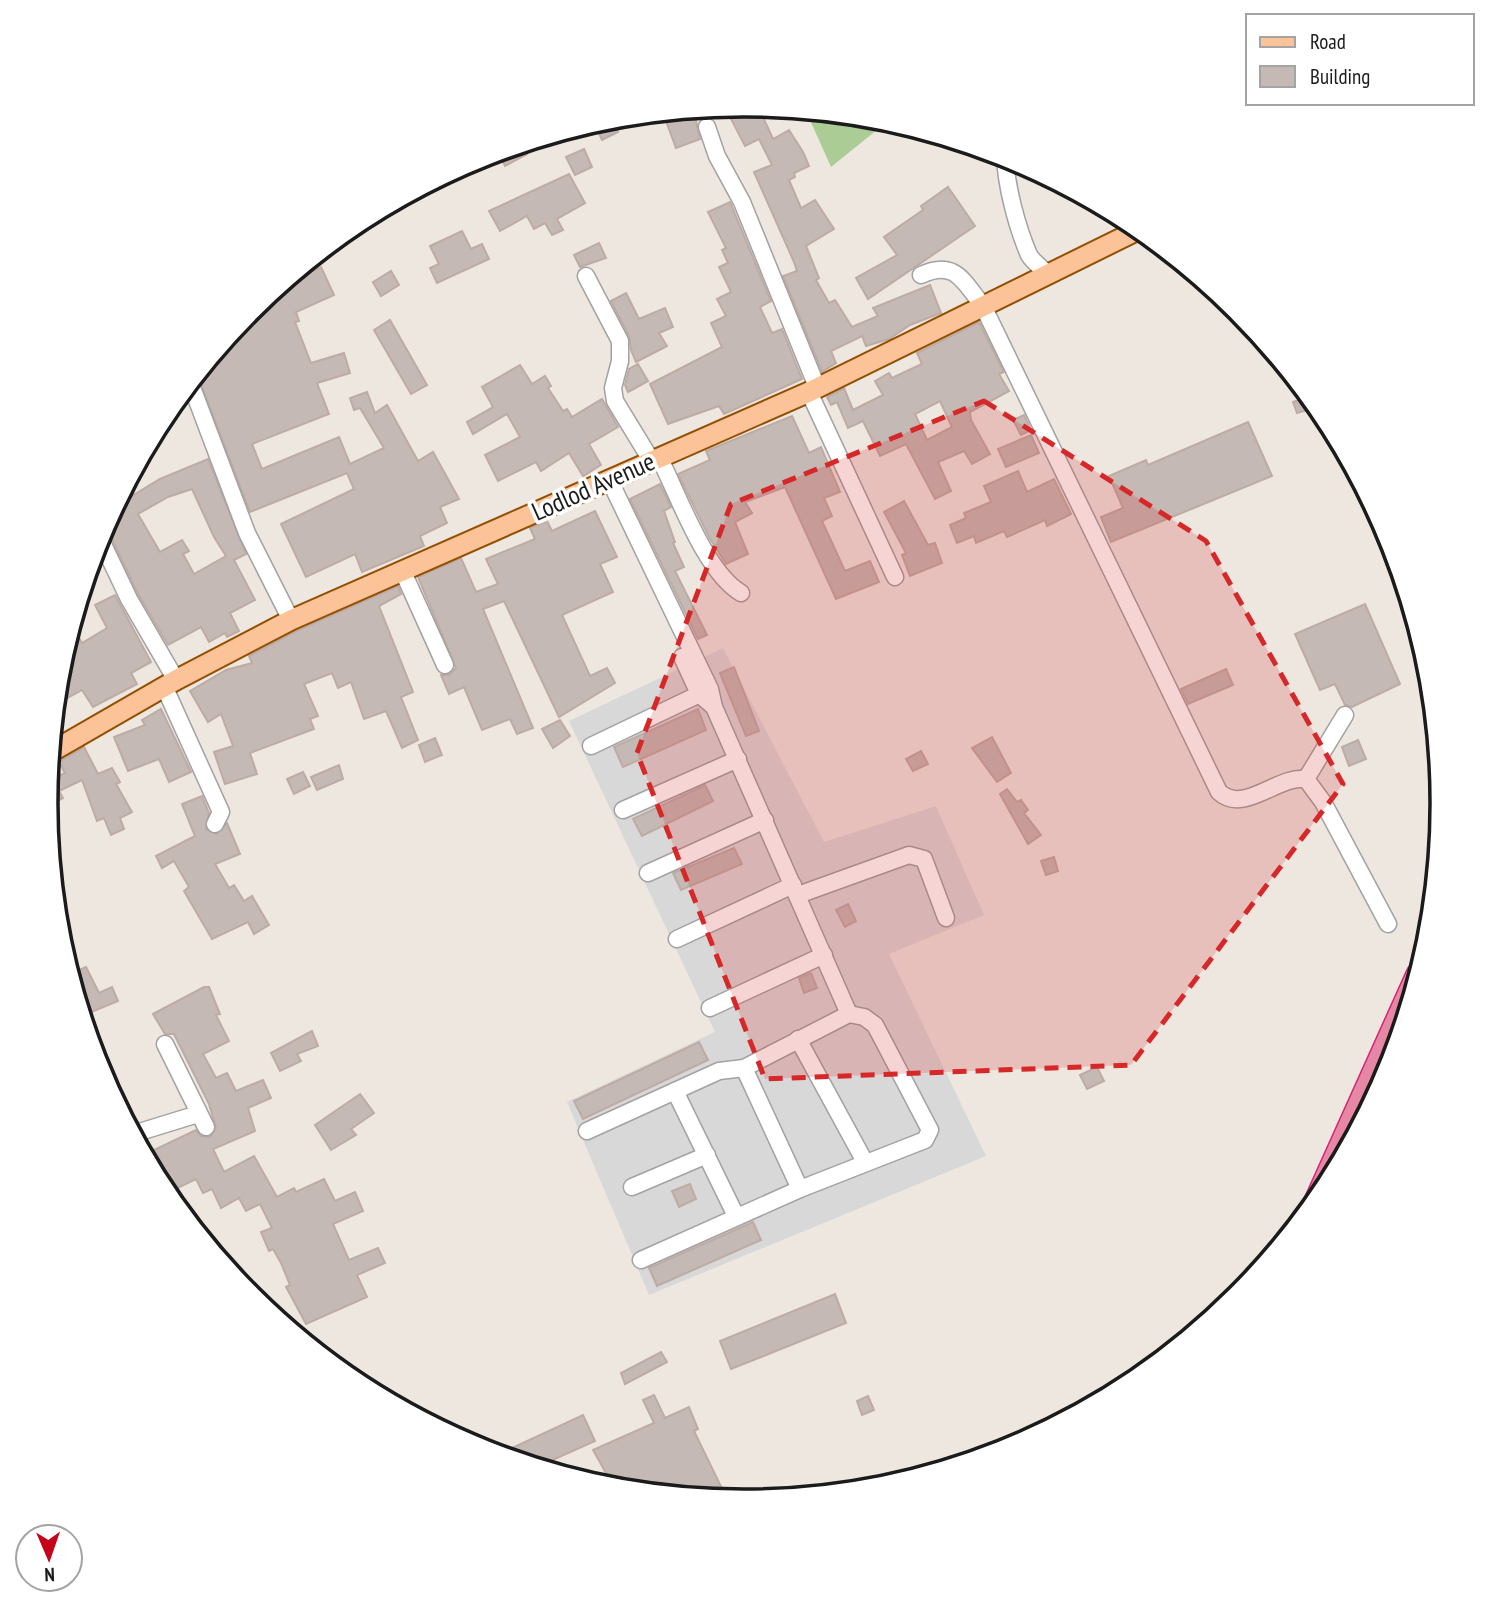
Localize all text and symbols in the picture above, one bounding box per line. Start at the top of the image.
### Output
legend [1246,14,1474,105]
text: Road [1310,28,1346,55]
text: Building [1310,63,1370,90]
street label: Lodlod Avenue [526,444,660,528]
north arrow [14,1523,84,1593]
text: N [44,1563,55,1587]

